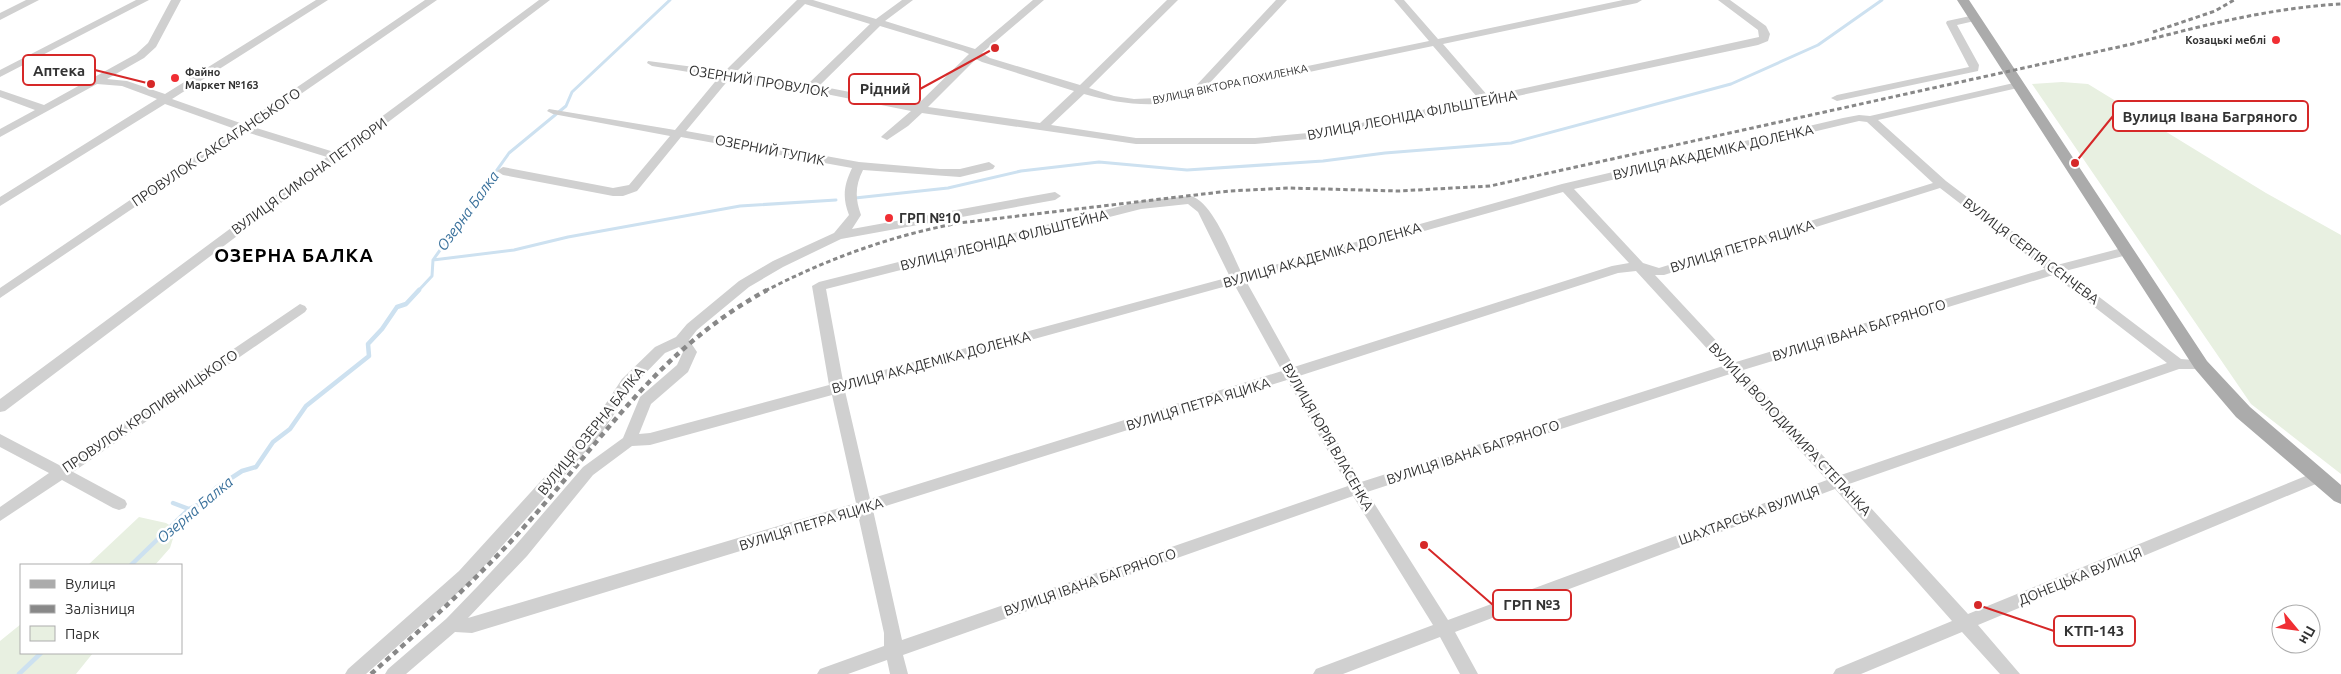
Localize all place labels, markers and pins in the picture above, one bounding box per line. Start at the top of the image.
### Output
place label: Козацькі меблі [2185,34,2266,46]
marker: Козацькі меблі [2270,34,2282,46]
callout: Аптека [23,55,95,85]
place label: Файно Маркет №163 [185,66,259,91]
marker: Файно Маркет №163 [169,72,181,84]
callout: Рідний [849,74,920,104]
callout: Вулиця Івана Багряного [2113,101,2308,131]
place label: ГРП №10 [899,210,961,226]
marker: ГРП №10 [883,212,895,224]
callout: ГРП №3 [1493,590,1571,620]
callout: КТП-143 [2054,616,2135,646]

